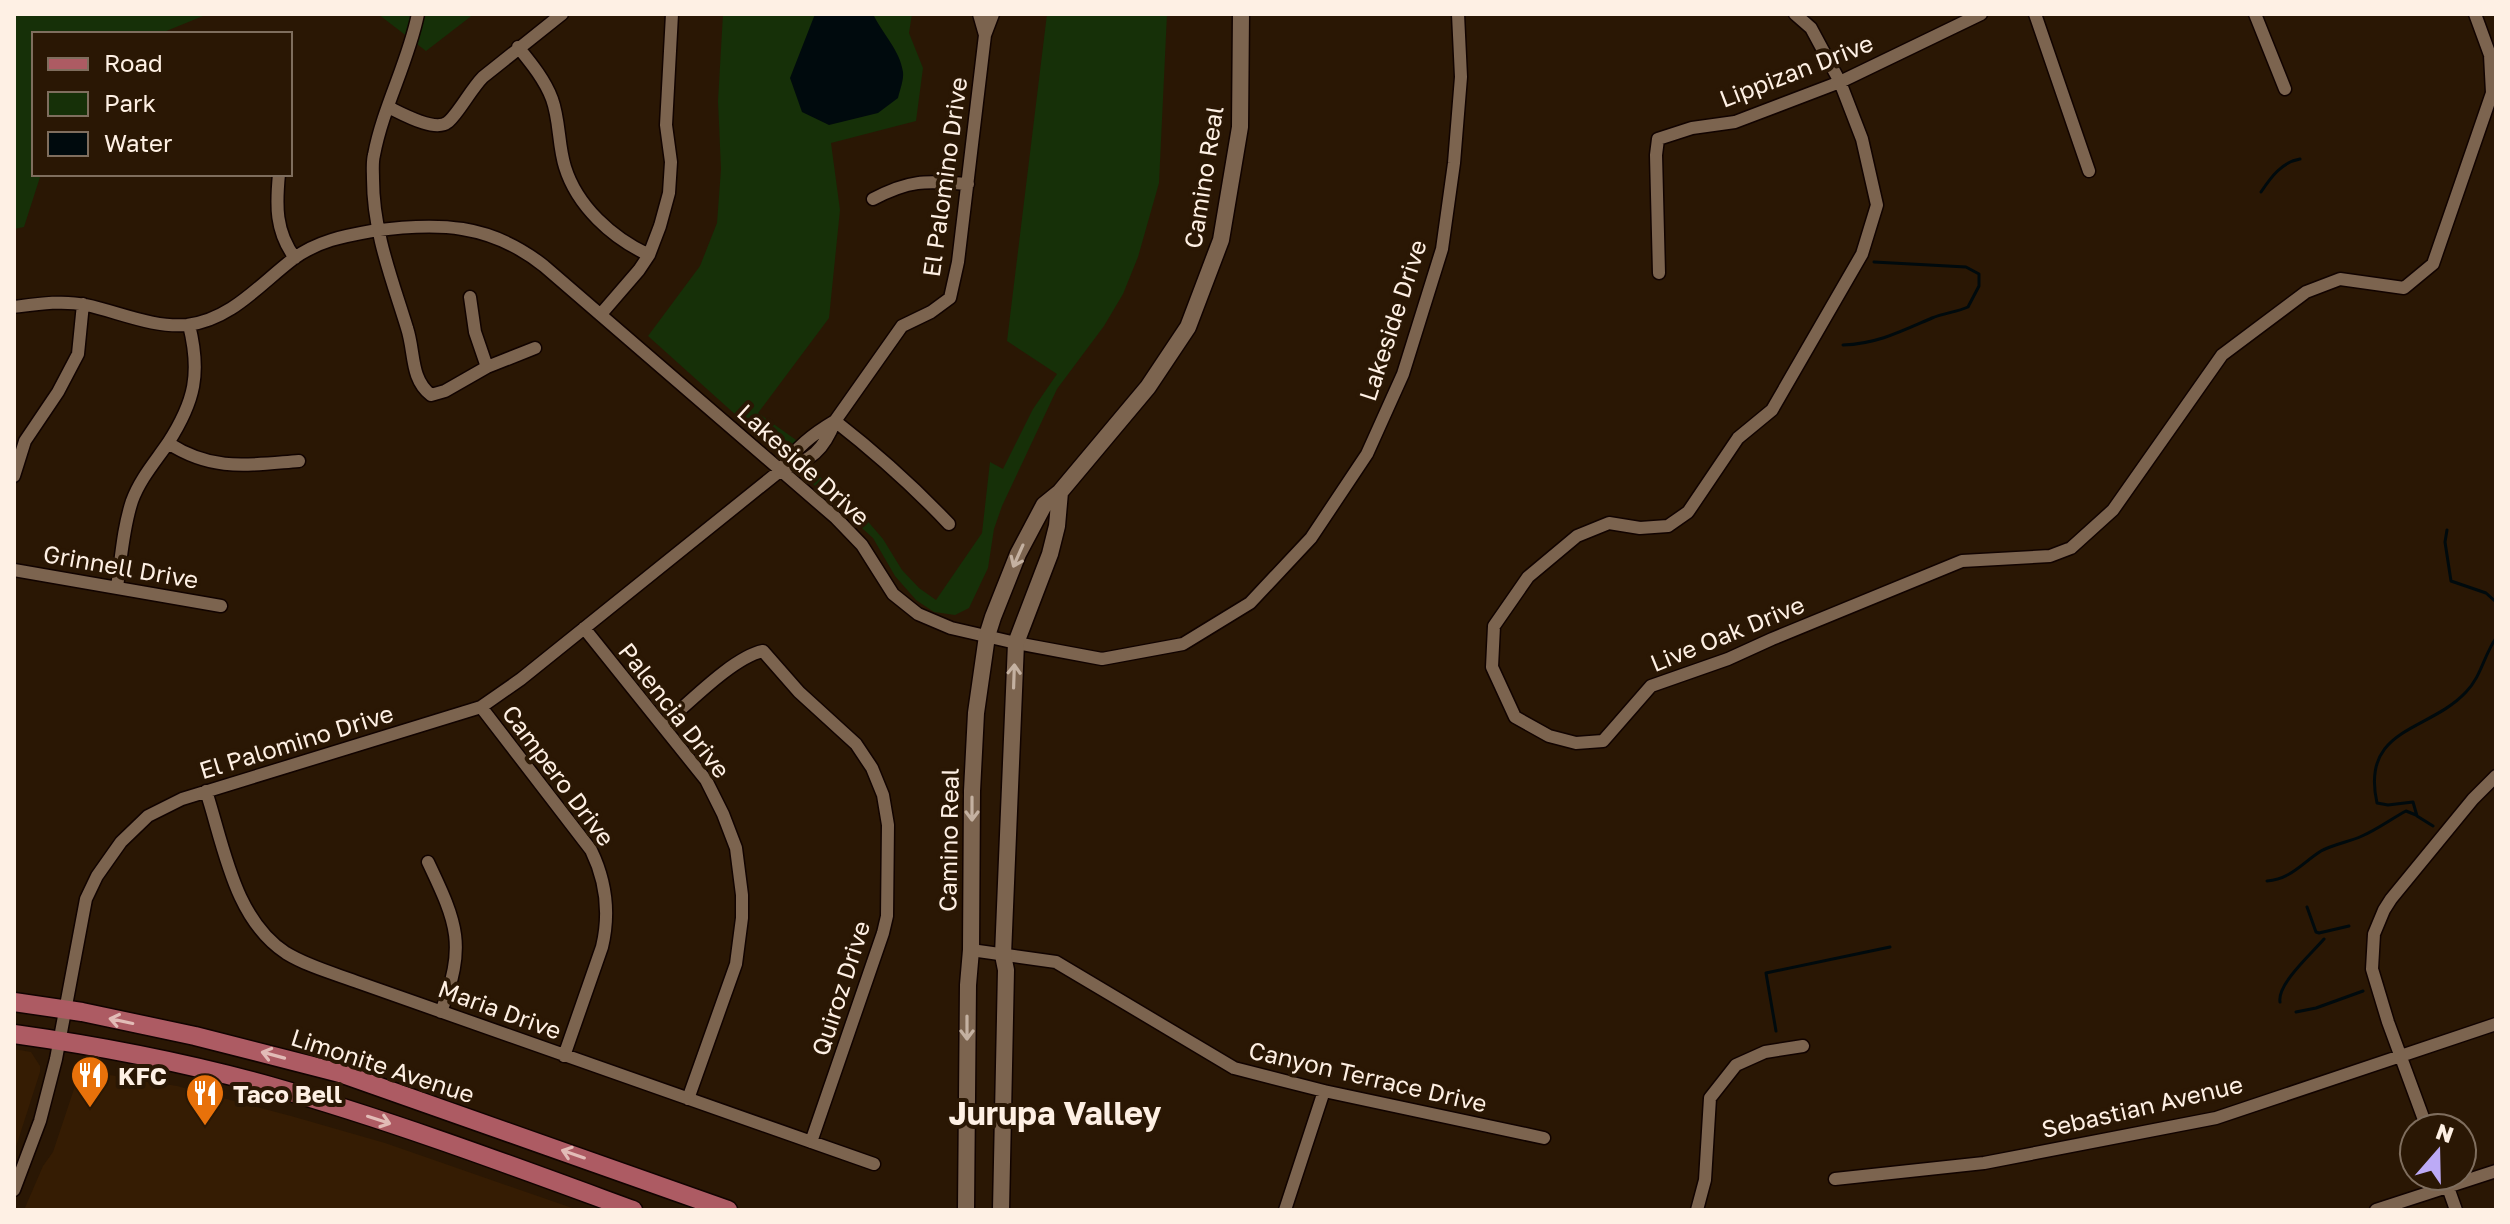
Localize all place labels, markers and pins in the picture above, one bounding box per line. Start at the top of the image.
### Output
restaurant icon: KFC [69,1054,111,1109]
place label: KFC [118,1061,167,1090]
restaurant icon: Taco Bell [184,1072,226,1127]
place label: Taco Bell [233,1079,342,1108]

